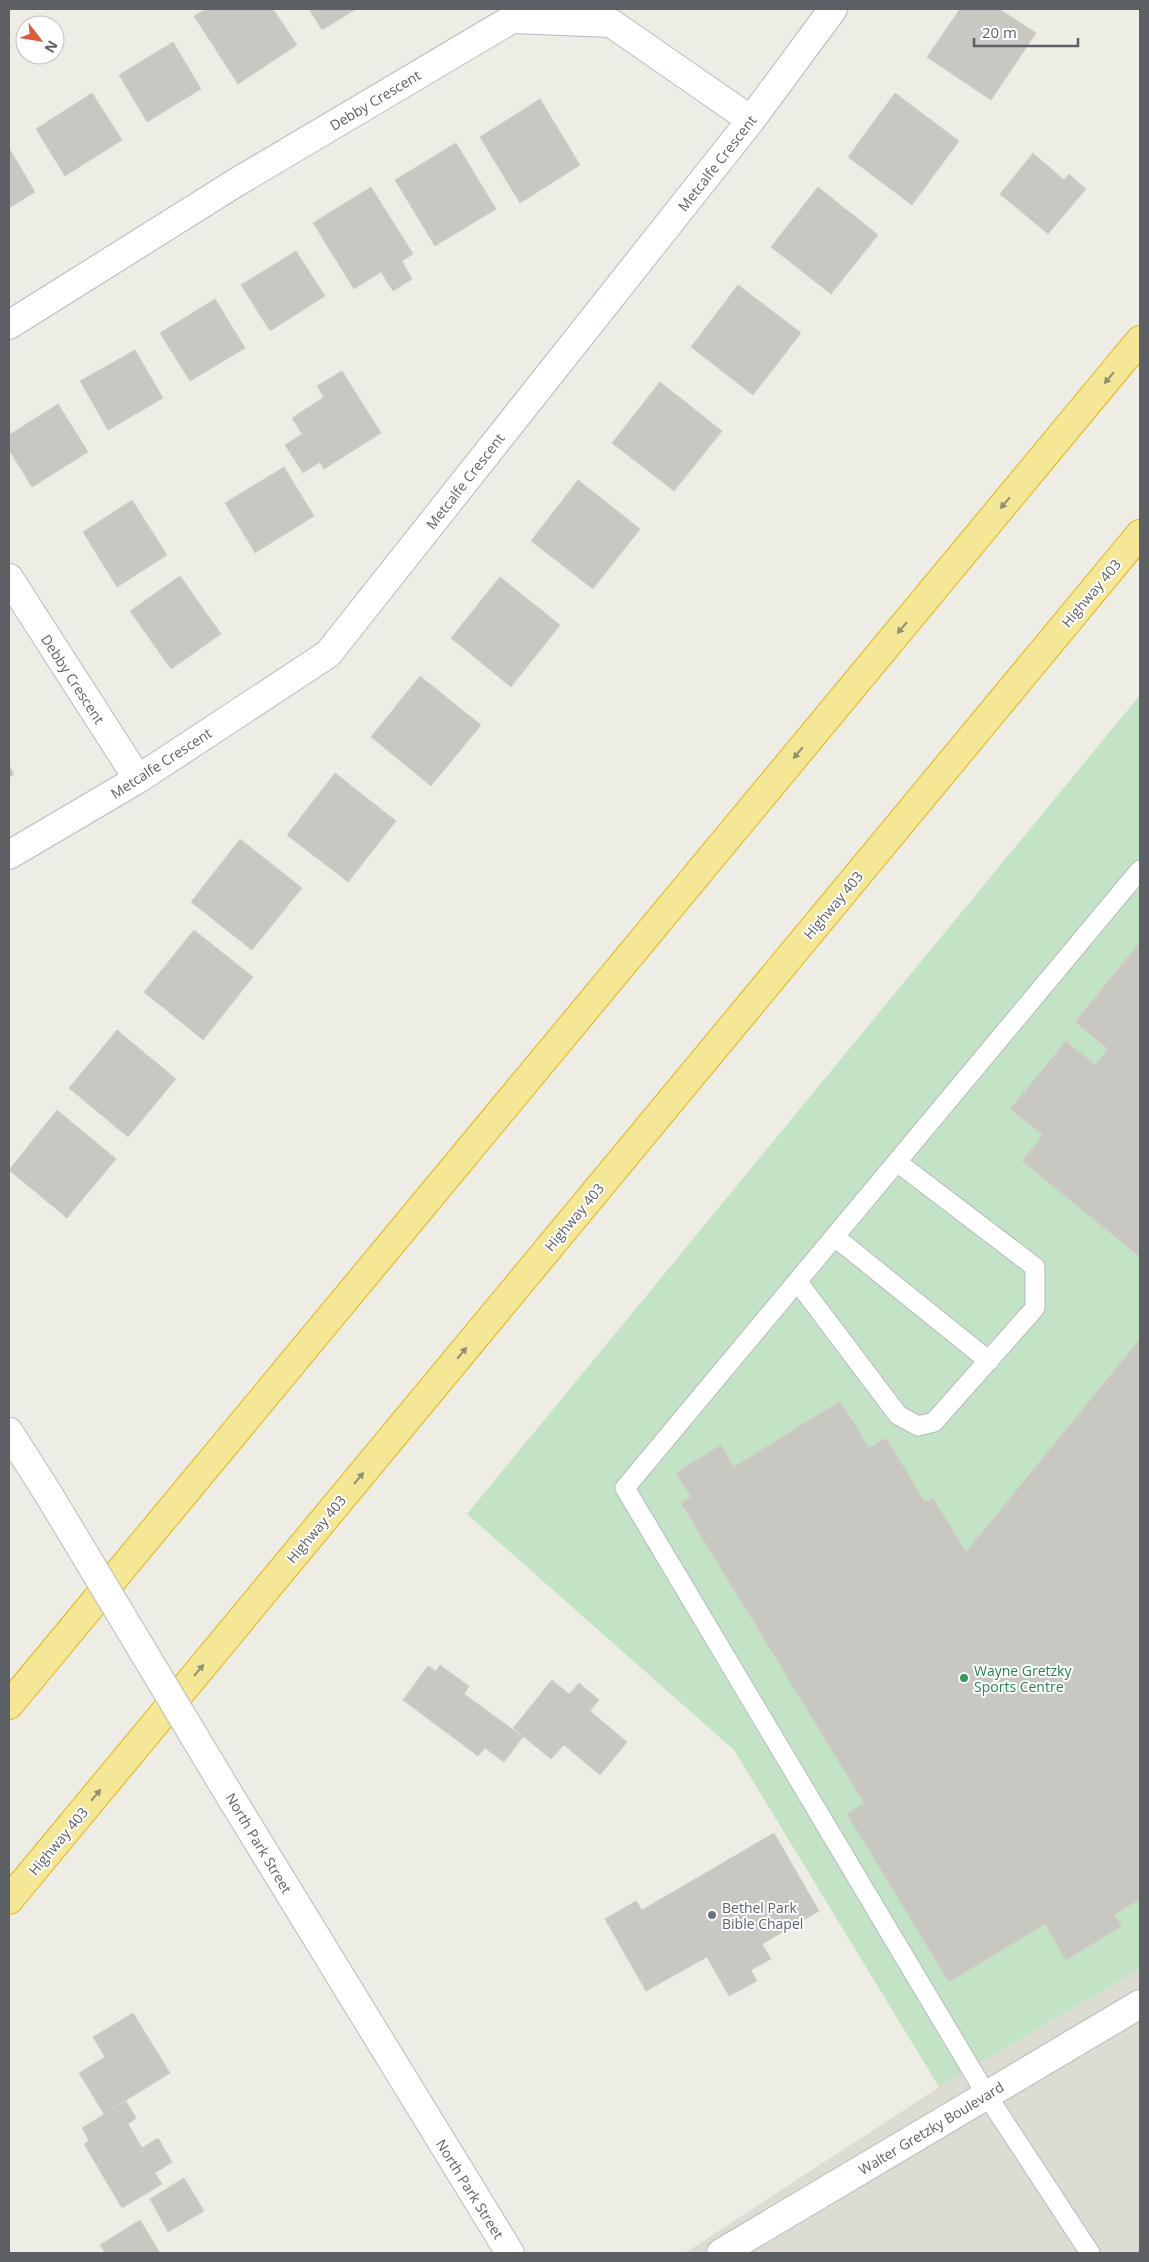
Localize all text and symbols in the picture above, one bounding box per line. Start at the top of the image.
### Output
north arrow [15,15,65,65]
scale bar [974,15,1078,47]
text: 20 m [982,22,1017,42]
text: N [40,37,63,57]
street label: Debby Crescent [326,65,424,135]
street label: Metcalfe Crescent [674,111,760,215]
one-way arrow [1104,371,1115,384]
street label: Metcalfe Crescent [422,429,508,533]
one-way arrow [1000,496,1011,509]
street label: Highway 403 [1057,555,1125,631]
one-way arrow [896,621,907,634]
street label: Debby Crescent [37,631,109,727]
street label: Metcalfe Crescent [107,723,215,803]
one-way arrow [793,747,804,759]
street label: Highway 403 [799,867,867,943]
street label: Highway 403 [540,1179,608,1255]
one-way arrow [457,1346,468,1359]
one-way arrow [353,1471,364,1484]
street label: Highway 403 [282,1491,350,1567]
place label: Wayne Gretzky Sports Centre [974,1661,1072,1696]
one-way arrow [194,1664,205,1677]
marker: Wayne Gretzky Sports Centre [958,1672,970,1684]
one-way arrow [90,1789,101,1802]
street label: North Park Street [222,1789,296,1897]
street label: Highway 403 [24,1803,92,1879]
place label: Bethel Park Bible Chapel [722,1898,803,1933]
marker: Bethel Park Bible Chapel [706,1909,718,1921]
street label: Walter Gretzky Boulevard [855,2077,1007,2179]
street label: North Park Street [432,2136,508,2242]

